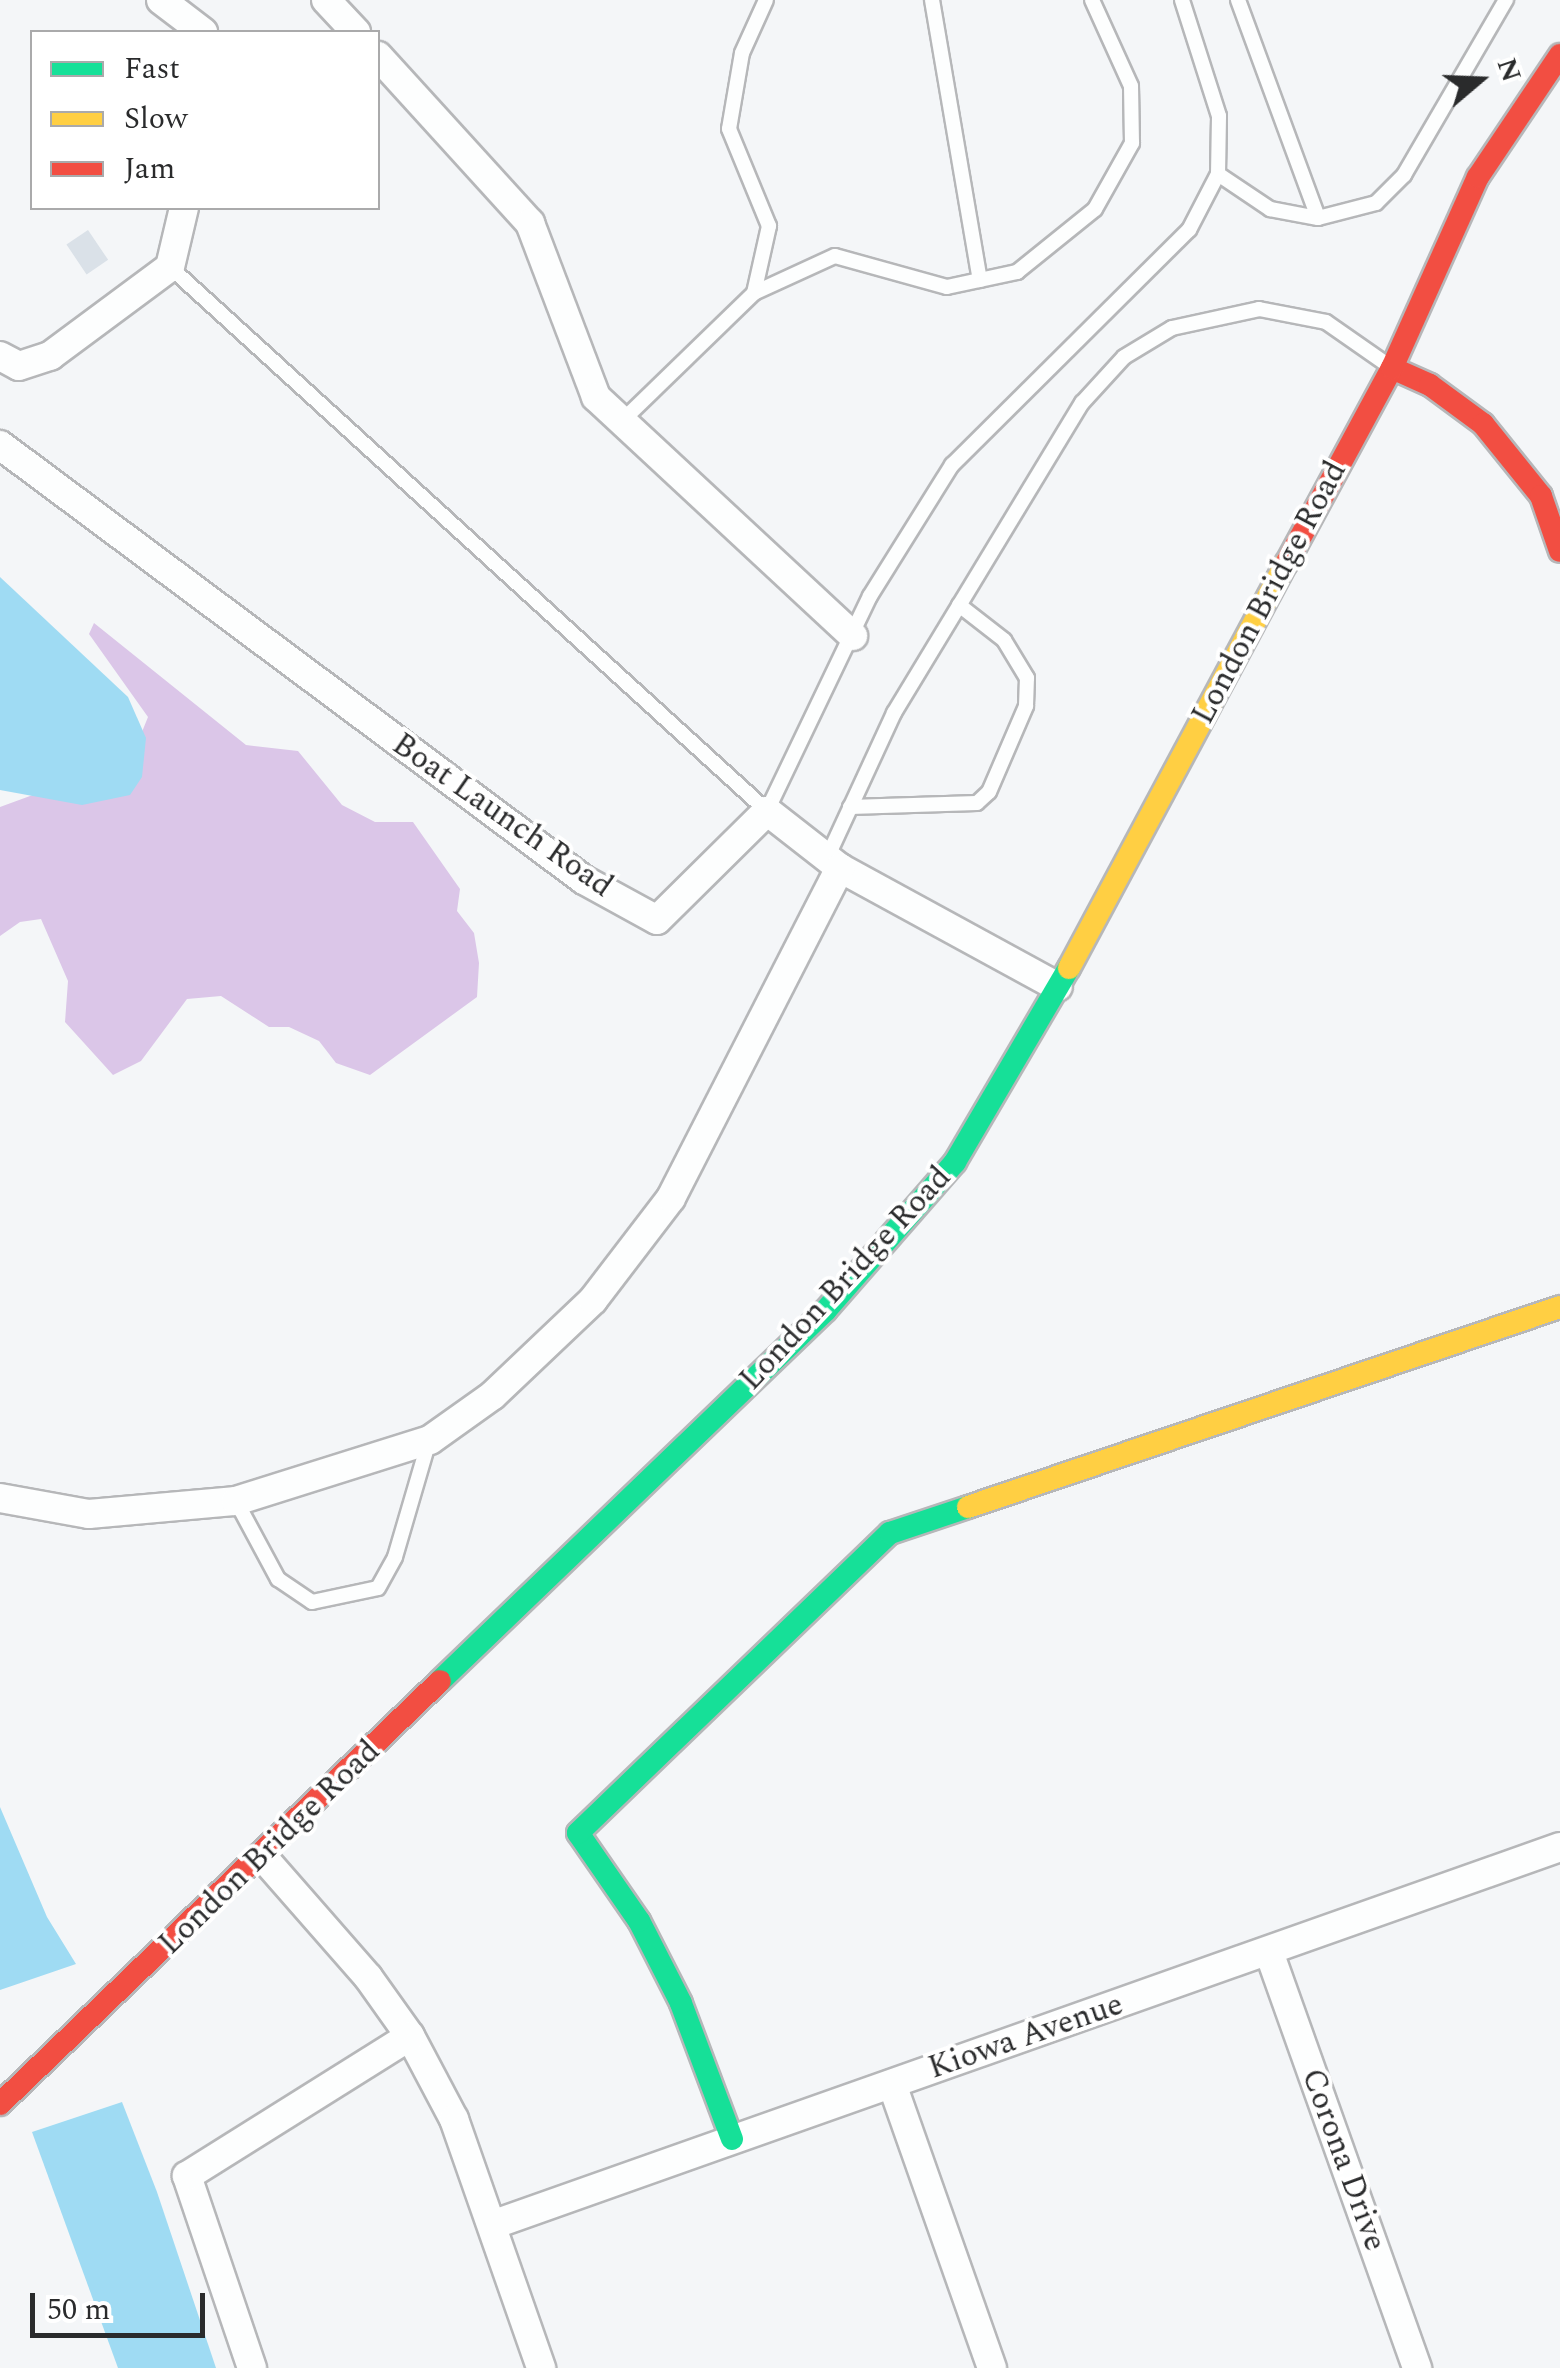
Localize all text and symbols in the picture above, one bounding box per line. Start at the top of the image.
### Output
legend [30,30,380,210]
north arrow [1430,30,1530,130]
text: Fast [124,46,180,92]
text: N [1485,52,1533,88]
text: Slow [124,96,188,142]
text: Jam [124,146,175,192]
street label: London Bridge Road [1184,455,1356,731]
street label: Boat Launch Road [384,726,620,906]
street label: London Bridge Road [732,1159,960,1399]
street label: London Bridge Road [152,1733,388,1963]
street label: Kiowa Avenue [924,1986,1128,2088]
street label: Corona Drive [1292,2064,1394,2256]
scale bar [35,2273,210,2335]
text: 50 m [47,2287,110,2333]

